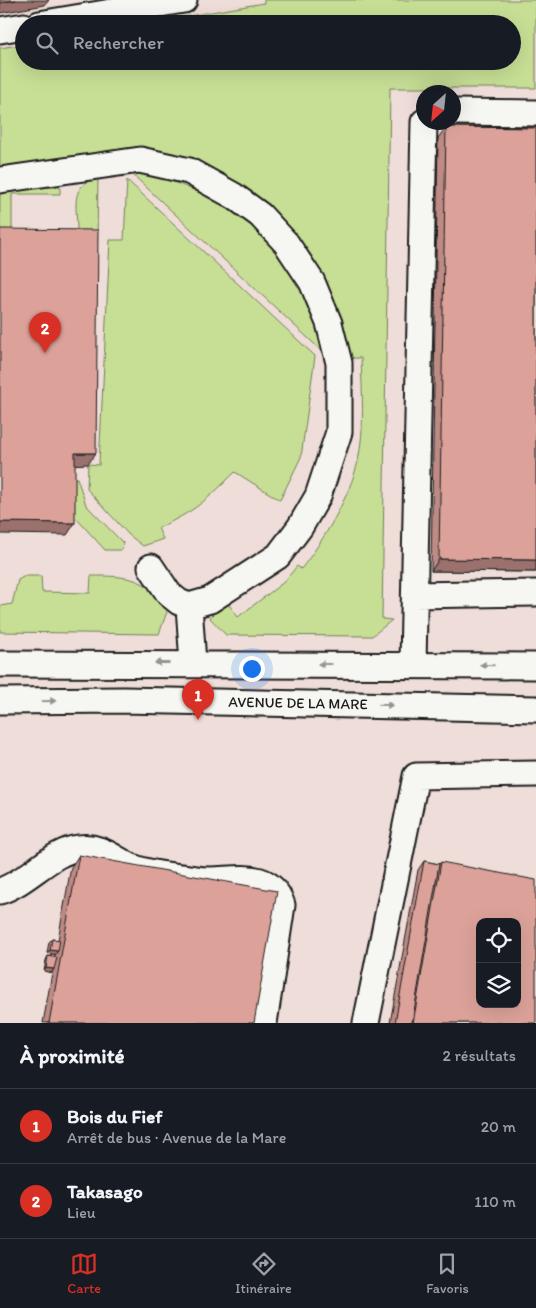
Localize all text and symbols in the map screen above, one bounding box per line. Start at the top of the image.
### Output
search box [15,15,521,70]
icon: search [33,29,61,57]
text: Rechercher [73,31,164,54]
north arrow [416,85,461,130]
pin: 2 [29,312,61,353]
your location [239,656,265,682]
one-way arrow [154,659,170,667]
one-way arrow [317,660,333,668]
one-way arrow [479,661,495,669]
pin: 1 [182,679,214,720]
street label: AVENUE DE LA MARE [228,693,368,713]
one-way arrow [41,696,57,704]
one-way arrow [378,701,394,709]
map controls [476,918,521,1008]
button: locate [476,918,521,963]
button: layers [476,963,521,1008]
text: À proximité [20,1043,125,1068]
text: 2 résultats [442,1046,516,1065]
text: Bois du Fief [67,1105,162,1128]
text: 1 [32,1117,40,1136]
text: 20 m [481,1117,516,1136]
text: Arrêt de bus · Avenue de la Mare [67,1128,286,1147]
text: Takasago [67,1180,143,1203]
text: 2 [32,1192,40,1211]
text: 110 m [474,1192,516,1211]
text: Lieu [67,1203,96,1222]
tab: Carte [67,1250,101,1297]
tab: Itinéraire [235,1250,292,1297]
tab: Favoris [426,1250,469,1297]

